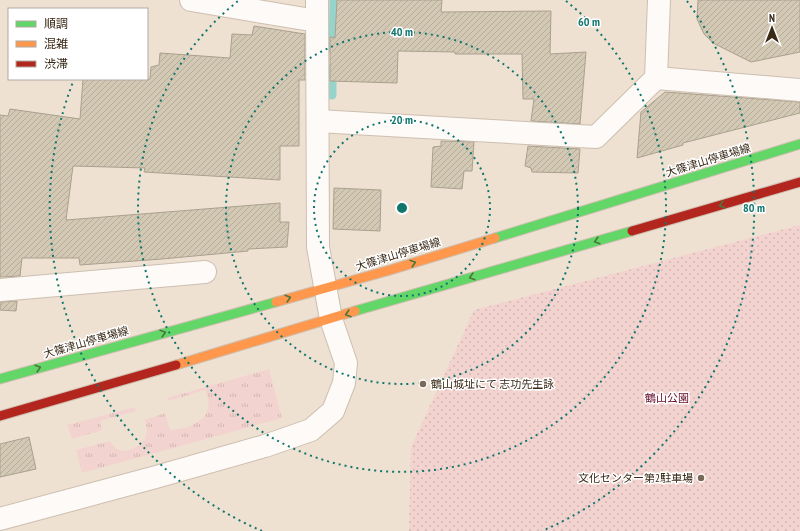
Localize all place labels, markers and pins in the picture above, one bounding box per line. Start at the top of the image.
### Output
centre of rings [395,201,409,215]
place label: 鶴山城址にて 志功先生詠 [431,377,554,391]
marker: 鶴山城址にて 志功先生詠 [418,379,428,389]
place label: 文化センター第2駐車場 [578,471,693,485]
marker: 文化センター第2駐車場 [696,473,706,483]

